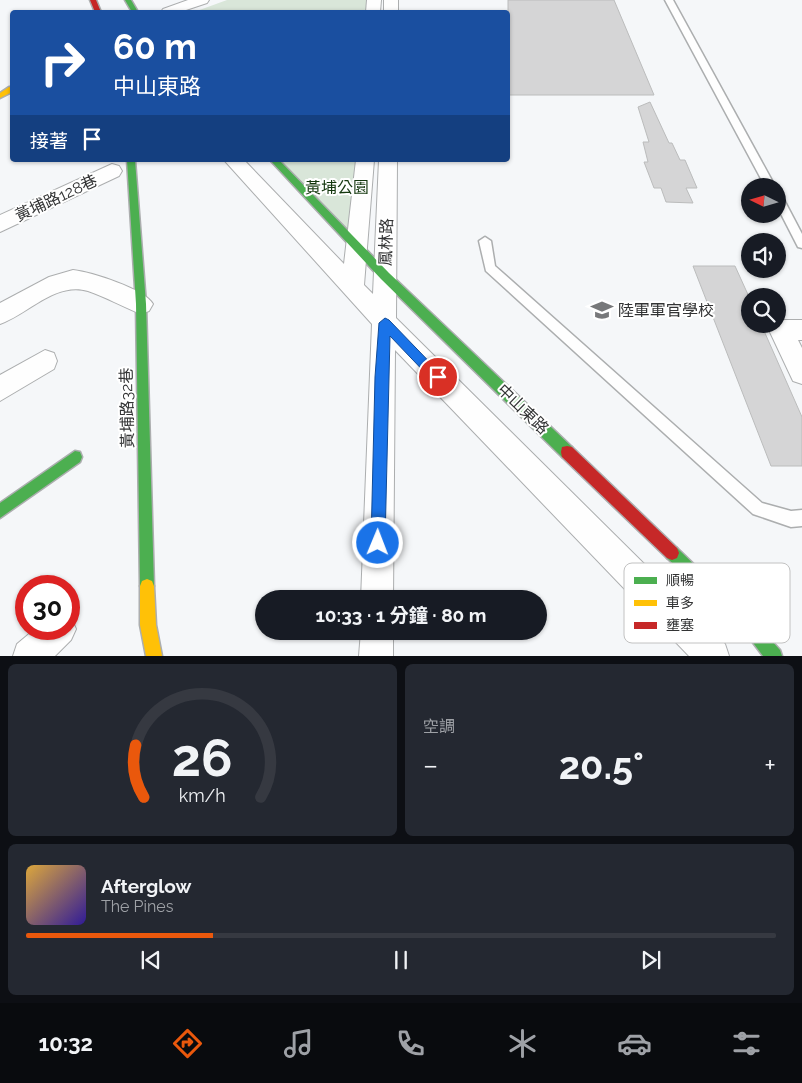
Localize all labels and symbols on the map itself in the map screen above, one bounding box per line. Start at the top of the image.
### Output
street label: 黃埔路128巷 [12,171,100,225]
park label: 黃埔公園 [305,178,369,197]
north arrow [741,178,786,222]
street label: 鳳林路 [376,218,396,266]
school or university icon: 陸軍軍官學校 [589,297,615,323]
place label: 陸軍軍官學校 [618,301,714,320]
pin [417,356,459,398]
street label: 黃埔路32巷 [117,367,137,449]
street label: 中山東路 [493,380,553,438]
position arrow [351,516,403,568]
legend [624,563,790,643]
text: 順暢 [666,572,694,588]
speed limit sign: 30 [15,575,80,640]
text: 車多 [666,595,694,611]
text: 壅塞 [666,617,694,633]

